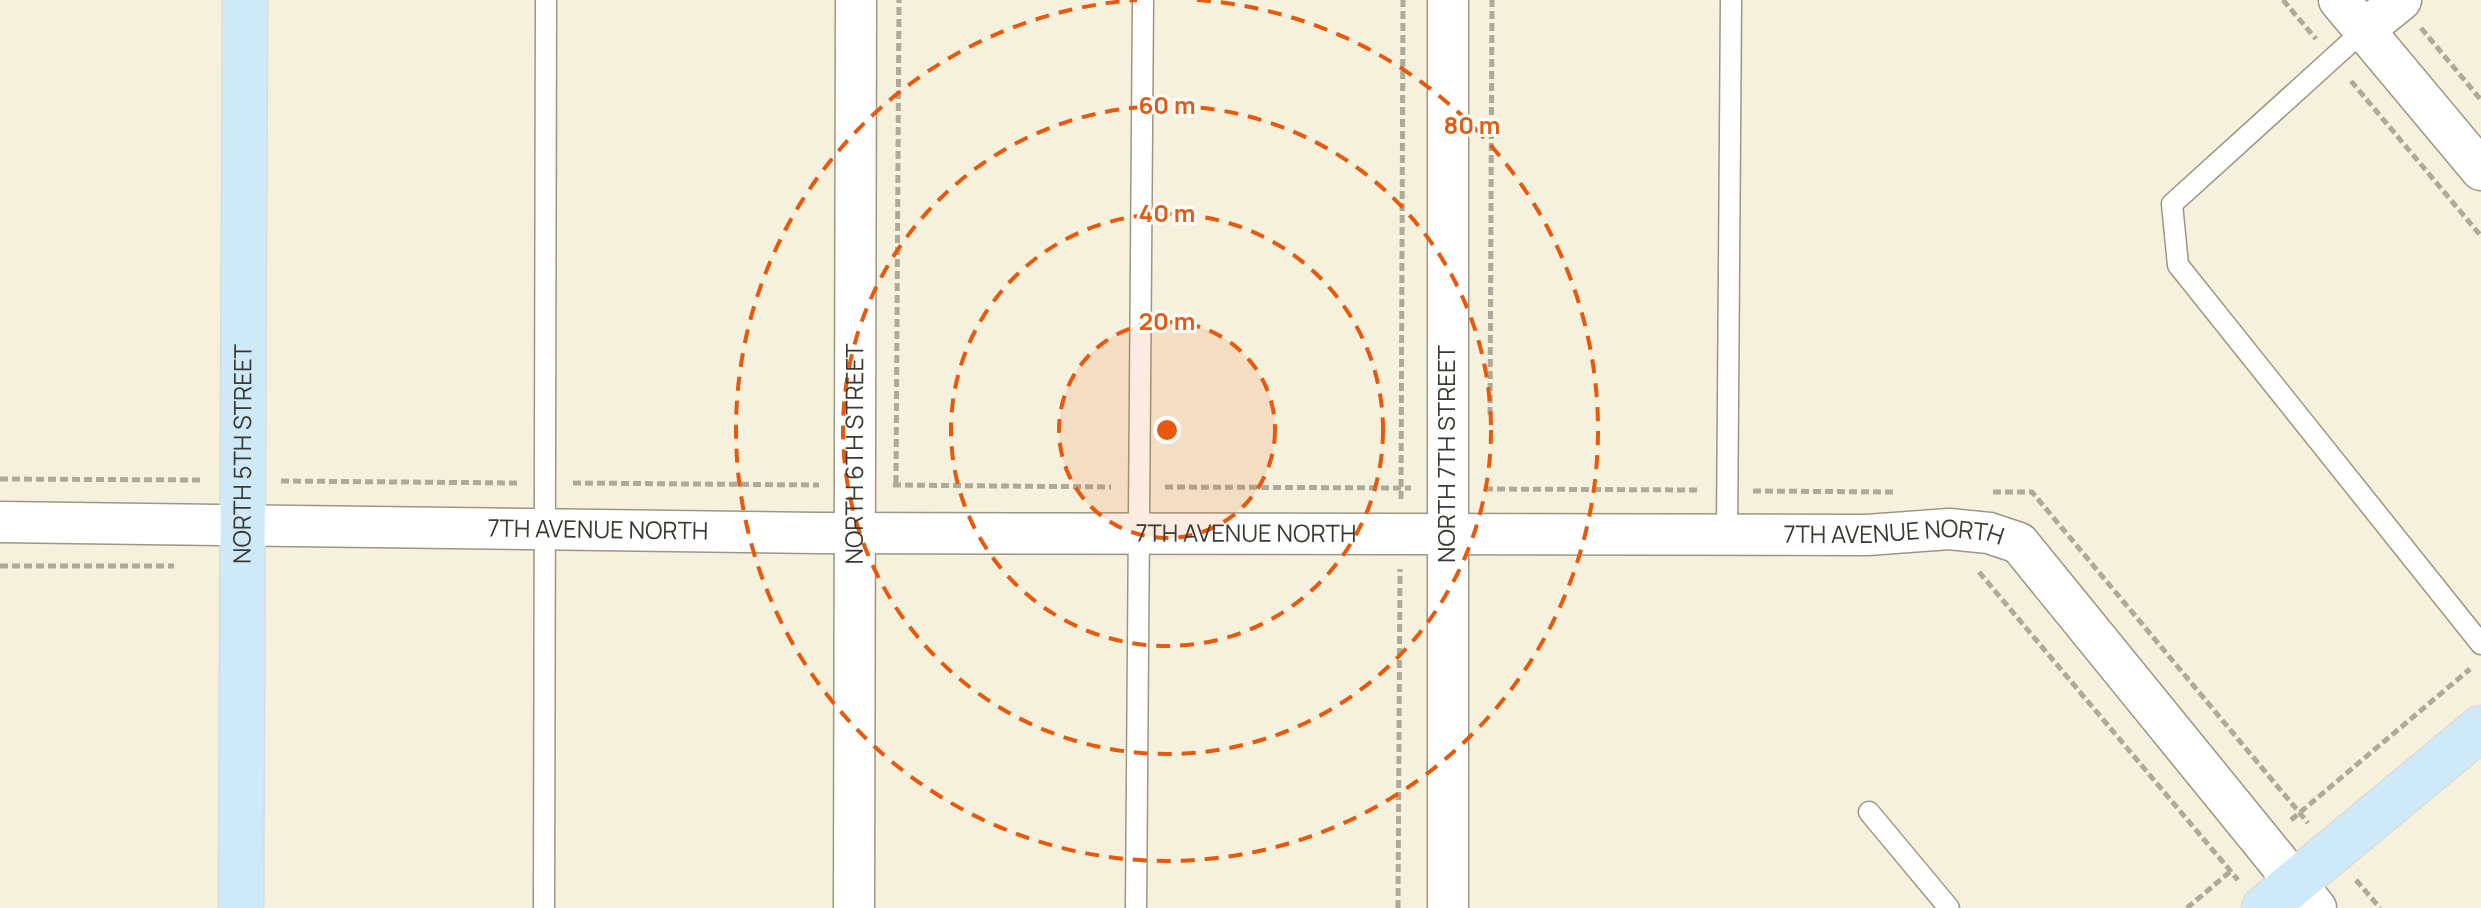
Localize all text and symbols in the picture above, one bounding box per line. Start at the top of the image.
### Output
text: 60 m [1138,88,1196,121]
text: 80 m [1444,108,1500,141]
text: 40 m [1139,196,1195,229]
text: 20 m [1139,304,1195,337]
street label: NORTH 5TH STREET [225,343,258,564]
street label: NORTH 6TH STREET [837,343,870,565]
street label: NORTH 7TH STREET [1429,344,1462,563]
centre of rings [1153,416,1181,444]
street label: 7TH AVENUE NORTH [1783,510,2009,552]
street label: 7TH AVENUE NORTH [487,511,709,547]
street label: 7TH AVENUE NORTH [1135,516,1356,549]

